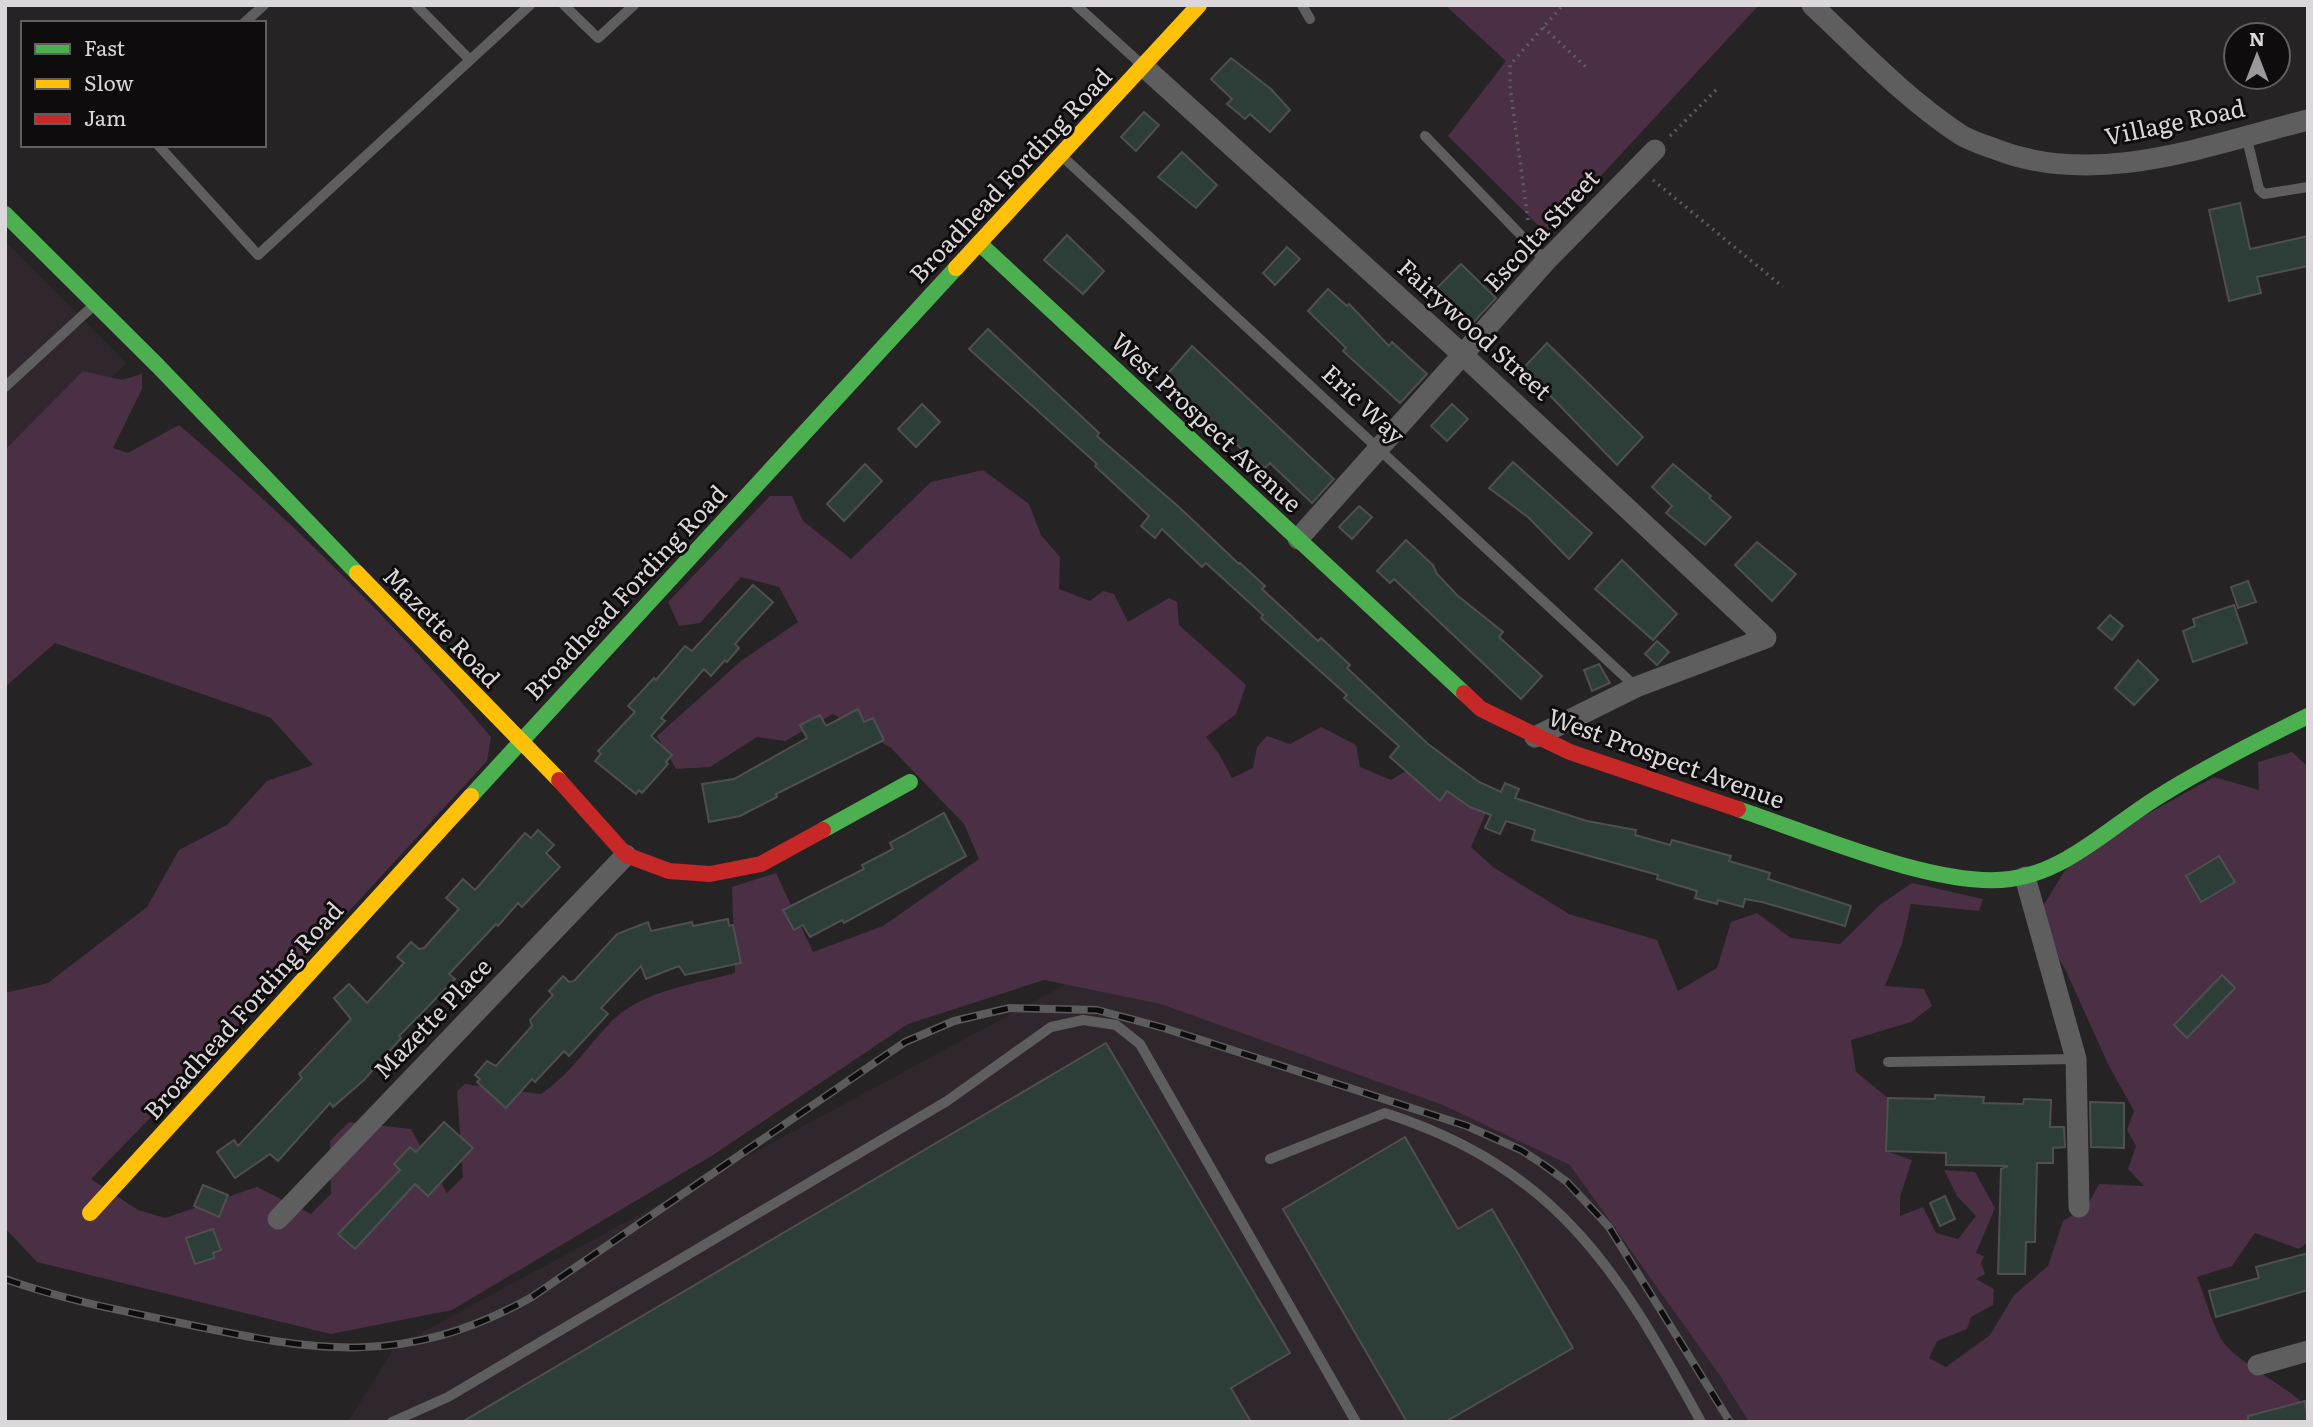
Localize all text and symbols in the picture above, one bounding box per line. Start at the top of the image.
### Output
legend [21,21,266,147]
north arrow [2222,21,2292,91]
text: N [2249,24,2265,52]
text: Fast [84,31,125,62]
street label: Broadhead Fording Road [900,59,1119,290]
text: Slow [84,66,134,97]
street label: Village Road [2101,89,2248,153]
text: Jam [84,101,126,132]
street label: Escolta Street [1474,160,1606,298]
street label: Fairywood Street [1391,249,1561,407]
street label: West Prospect Avenue [1105,323,1311,519]
street label: Eric Way [1315,355,1414,451]
street label: Broadhead Fording Road [515,476,734,707]
street label: Mazette Road [376,558,509,694]
street label: West Prospect Avenue [1544,698,1790,816]
street label: Broadhead Fording Road [135,892,350,1126]
street label: Mazette Place [364,949,498,1086]

